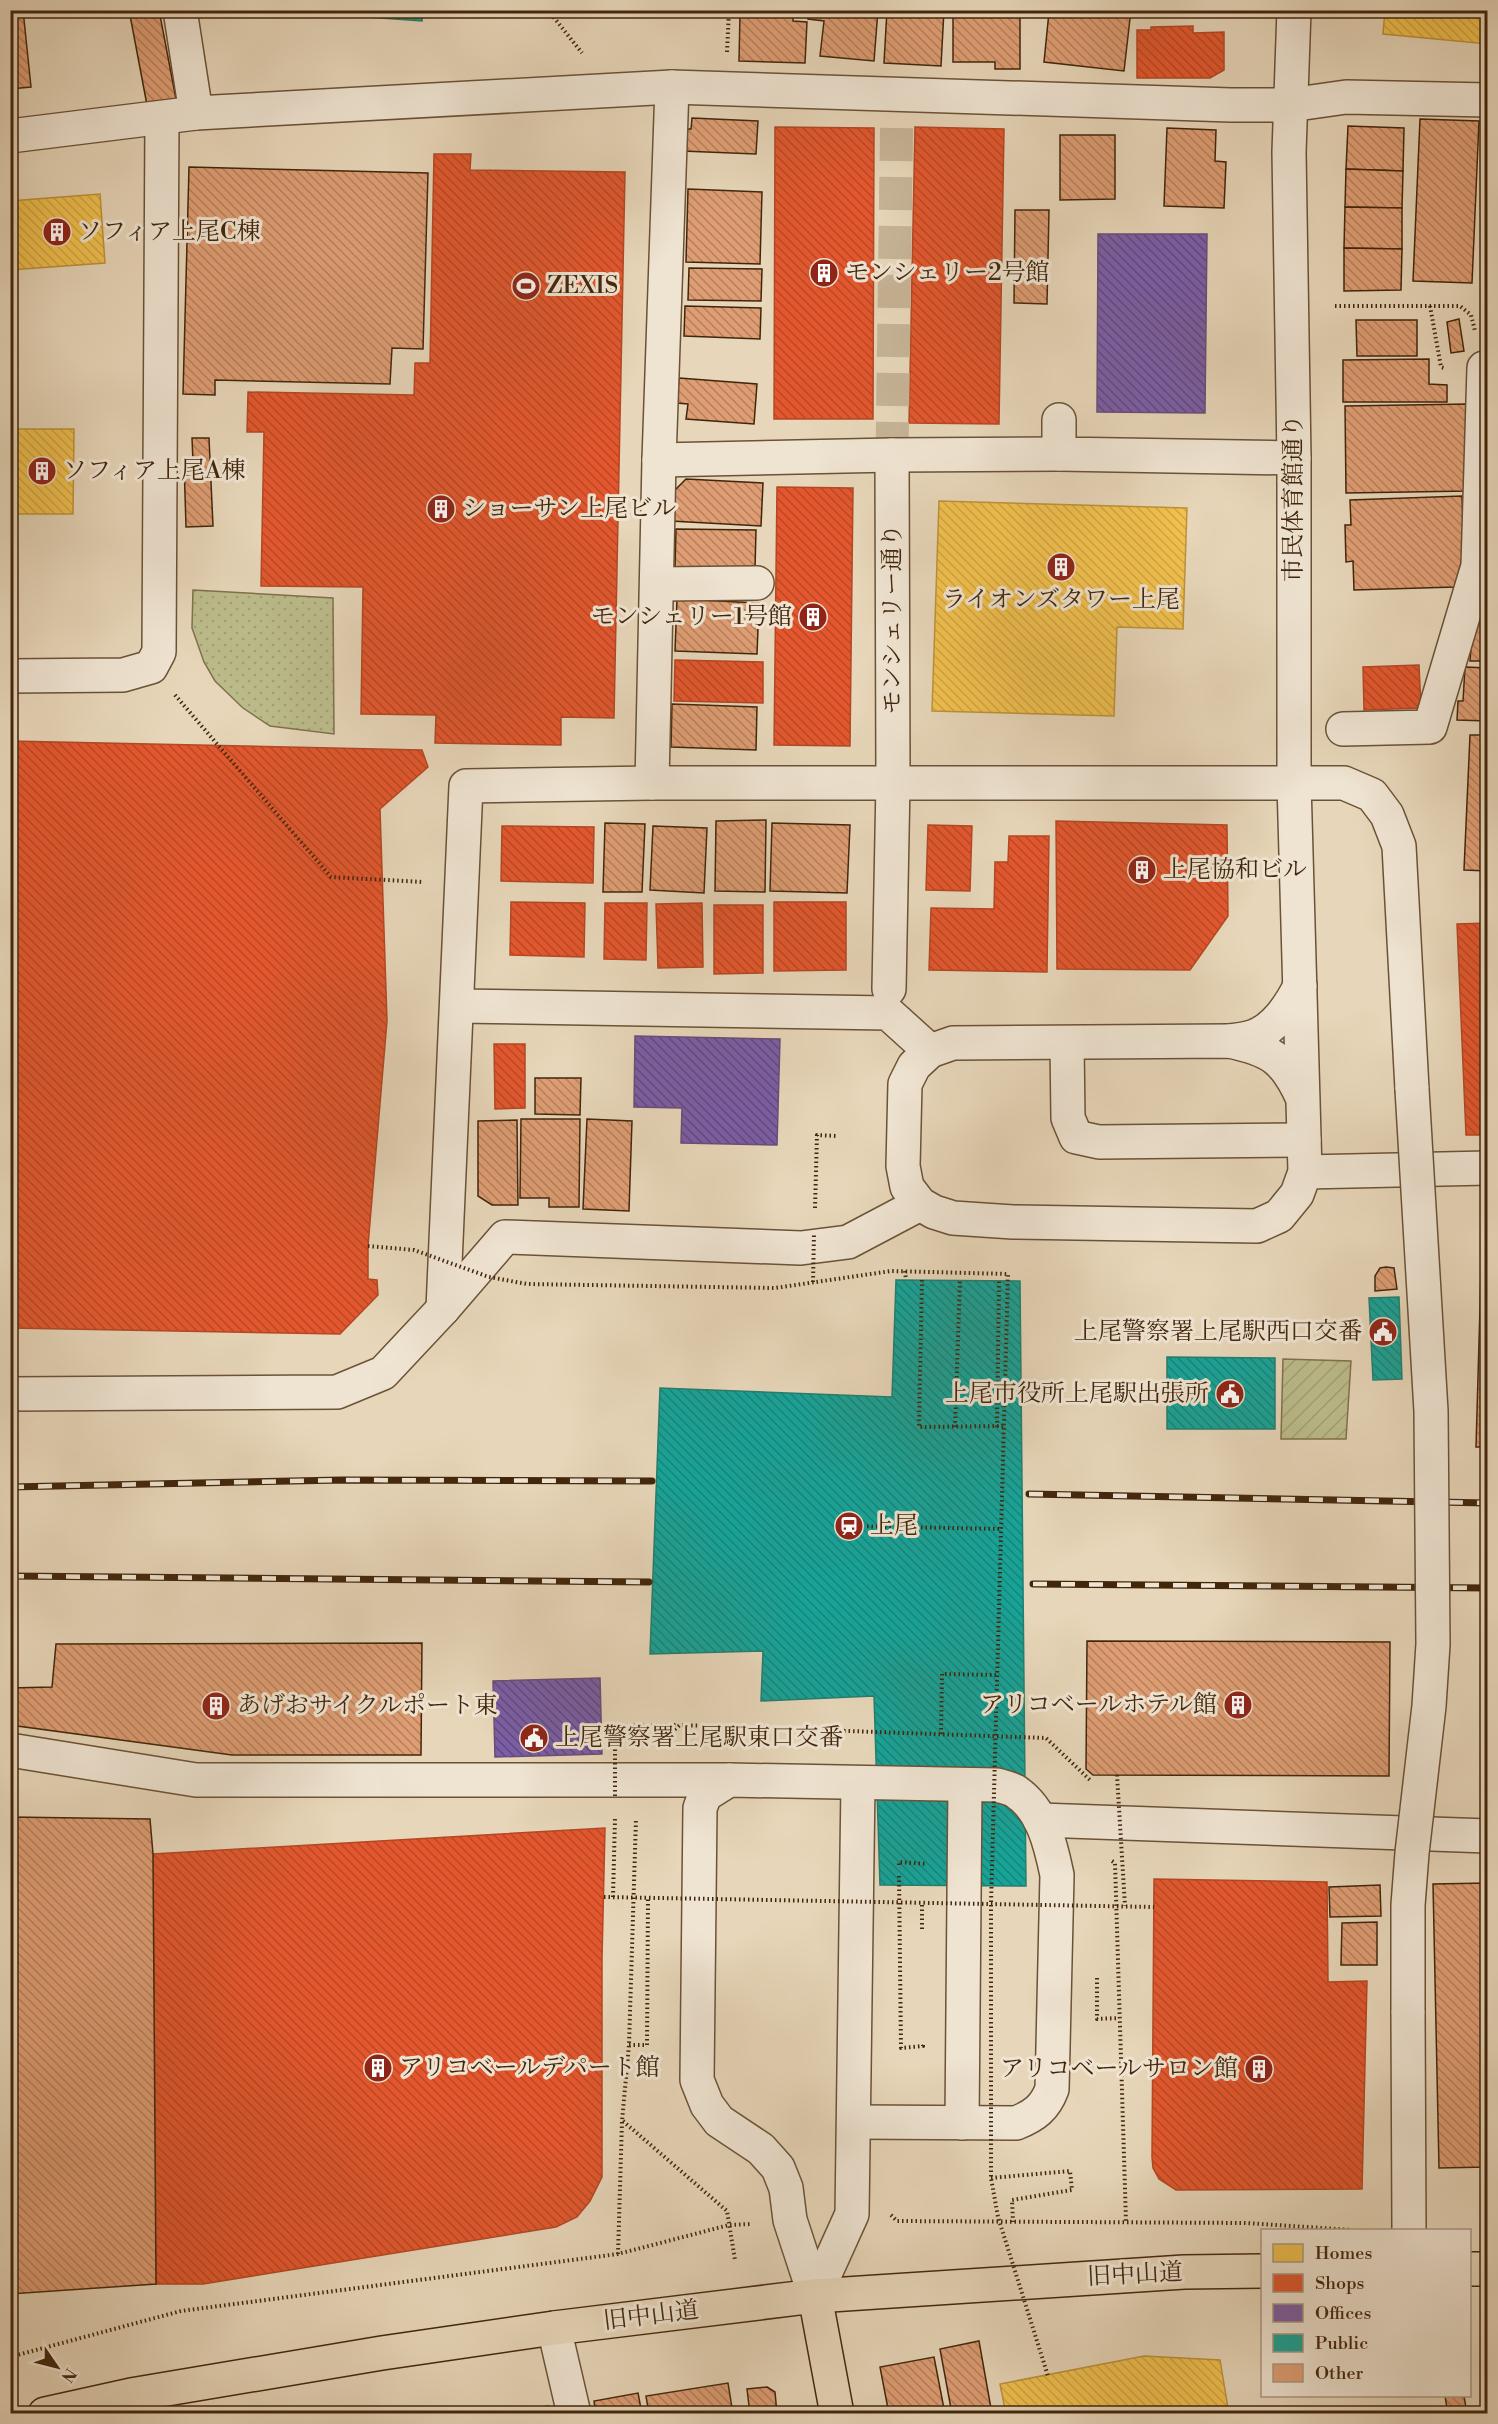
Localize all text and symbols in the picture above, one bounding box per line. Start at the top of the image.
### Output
building icon: ソフィア上尾C棟 [41,216,73,248]
place label: ソフィア上尾C棟 [78,217,261,247]
building icon: モンシェリー2号館 [808,257,840,289]
place label: モンシェリー2号館 [845,258,1050,288]
sports icon: ZEXIS [510,270,542,302]
place label: ZEXIS [547,271,618,301]
street label: 市民体育館通り [1279,414,1309,582]
building icon: ソフィア上尾A棟 [26,455,58,487]
place label: ソフィア上尾A棟 [63,456,246,486]
building icon: ショーサン上尾ビル [425,493,457,525]
place label: ショーサン上尾ビル [462,494,676,524]
street label: モンシェリー通り [878,524,908,714]
building icon: ライオンズタワー上尾 [1045,551,1077,583]
place label: ライオンズタワー上尾 [942,585,1180,615]
building icon: モンシェリー1号館 [797,601,829,633]
place label: モンシェリー1号館 [591,602,792,632]
building icon: 上尾協和ビル [1126,854,1158,886]
place label: 上尾協和ビル [1163,855,1307,885]
public building icon: 上尾警察署上尾駅西口交番 [1367,1316,1399,1348]
place label: 上尾警察署上尾駅西口交番 [1074,1317,1362,1347]
public building icon: 上尾市役所上尾駅出張所 [1214,1378,1246,1410]
place label: 上尾市役所上尾駅出張所 [945,1379,1209,1409]
station icon: 上尾 [833,1510,865,1542]
place label: 上尾 [870,1511,918,1541]
building icon: アリコベールホテル館 [1222,1689,1254,1721]
building icon: あげおサイクルポート東 [200,1690,232,1722]
place label: アリコベールホテル館 [980,1690,1217,1720]
place label: あげおサイクルポート東 [237,1691,498,1721]
public building icon: 上尾警察署上尾駅東口交番 [518,1722,550,1754]
place label: 上尾警察署上尾駅東口交番 [555,1723,843,1753]
building icon: アリコベールデパート館 [362,2052,394,2084]
place label: アリコベールデパート館 [399,2053,660,2083]
building icon: アリコベールサロン館 [1243,2053,1275,2085]
place label: アリコベールサロン館 [1000,2054,1238,2084]
legend [1261,2229,1471,2397]
text: Homes [1315,2242,1372,2265]
street label: 旧中山道 [1086,2258,1184,2292]
text: Shops [1315,2272,1365,2295]
street label: 旧中山道 [602,2295,700,2337]
text: Offices [1315,2302,1371,2325]
text: Public [1315,2332,1368,2355]
north arrow [27,2337,87,2397]
text: Other [1315,2362,1363,2385]
text: N [56,2364,80,2386]

